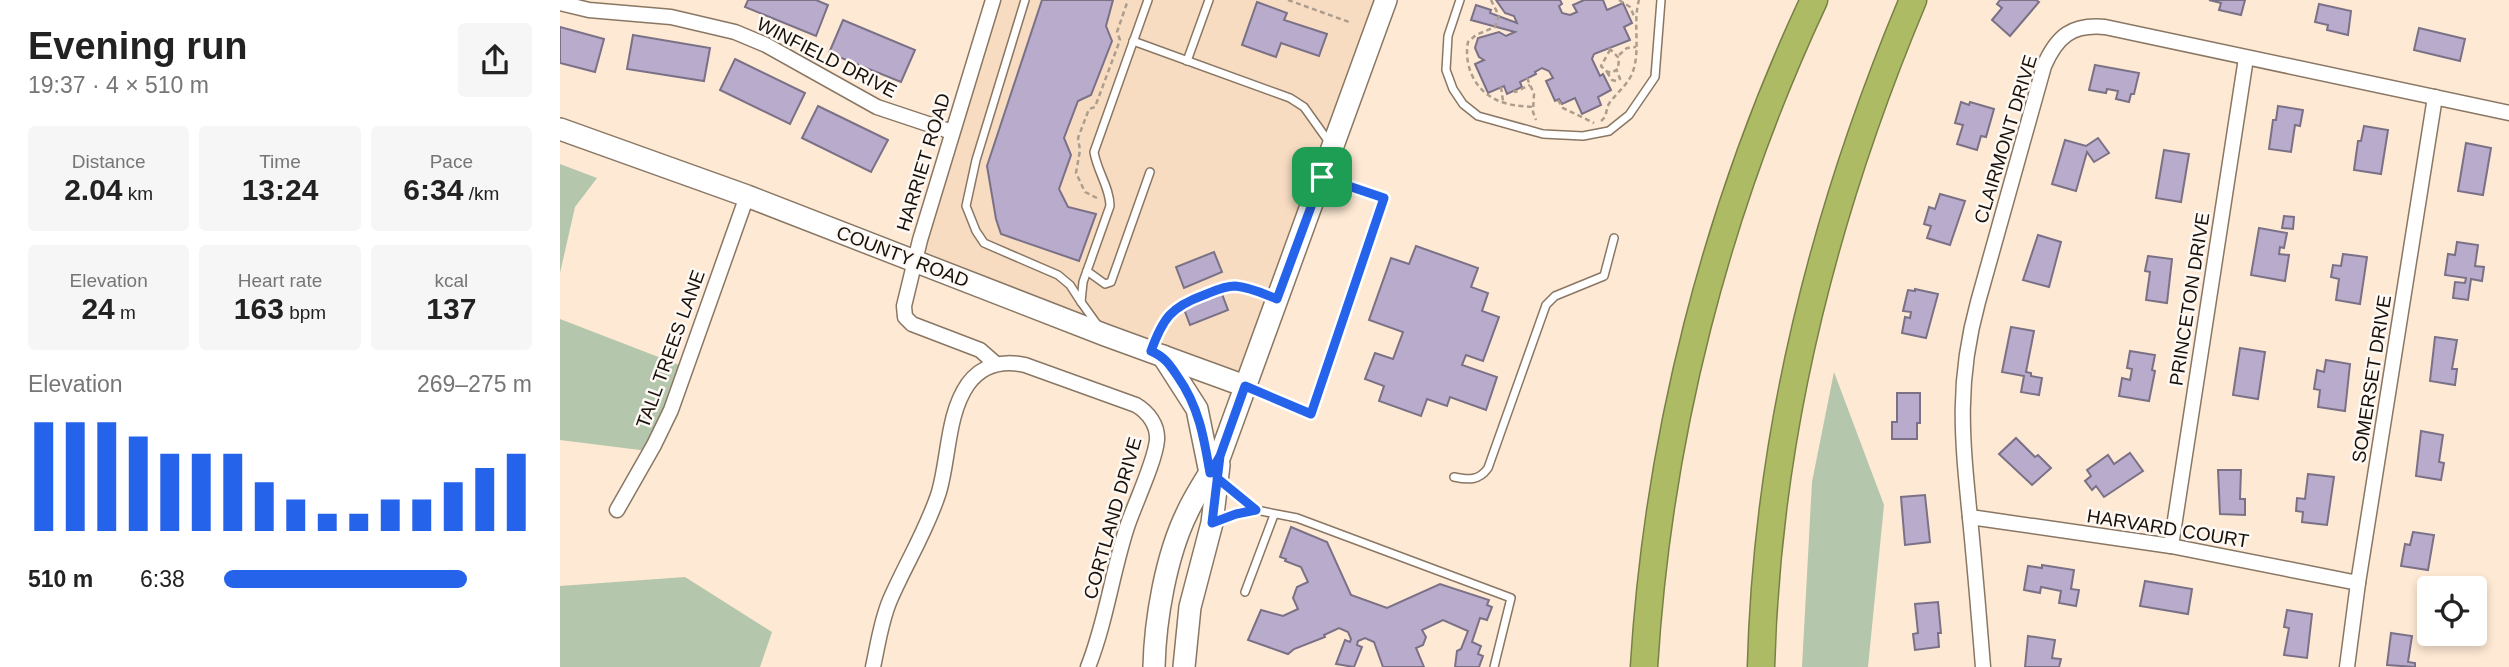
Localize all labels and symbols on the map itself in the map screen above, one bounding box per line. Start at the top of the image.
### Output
street label: WINFIELD DRIVE [753,13,900,102]
street label: CLAIRMONT DRIVE [1970,52,2041,226]
street label: HARRIET ROAD [892,91,954,234]
pin [1292,147,1352,207]
street label: PRINCETON DRIVE [2165,211,2214,387]
street label: COUNTY ROAD [834,222,972,291]
street label: TALL TREES LANE [632,267,709,431]
street label: SOMERSET DRIVE [2348,294,2395,464]
street label: CORTLAND DRIVE [1079,435,1146,602]
street label: HARVARD COURT [2085,505,2251,552]

